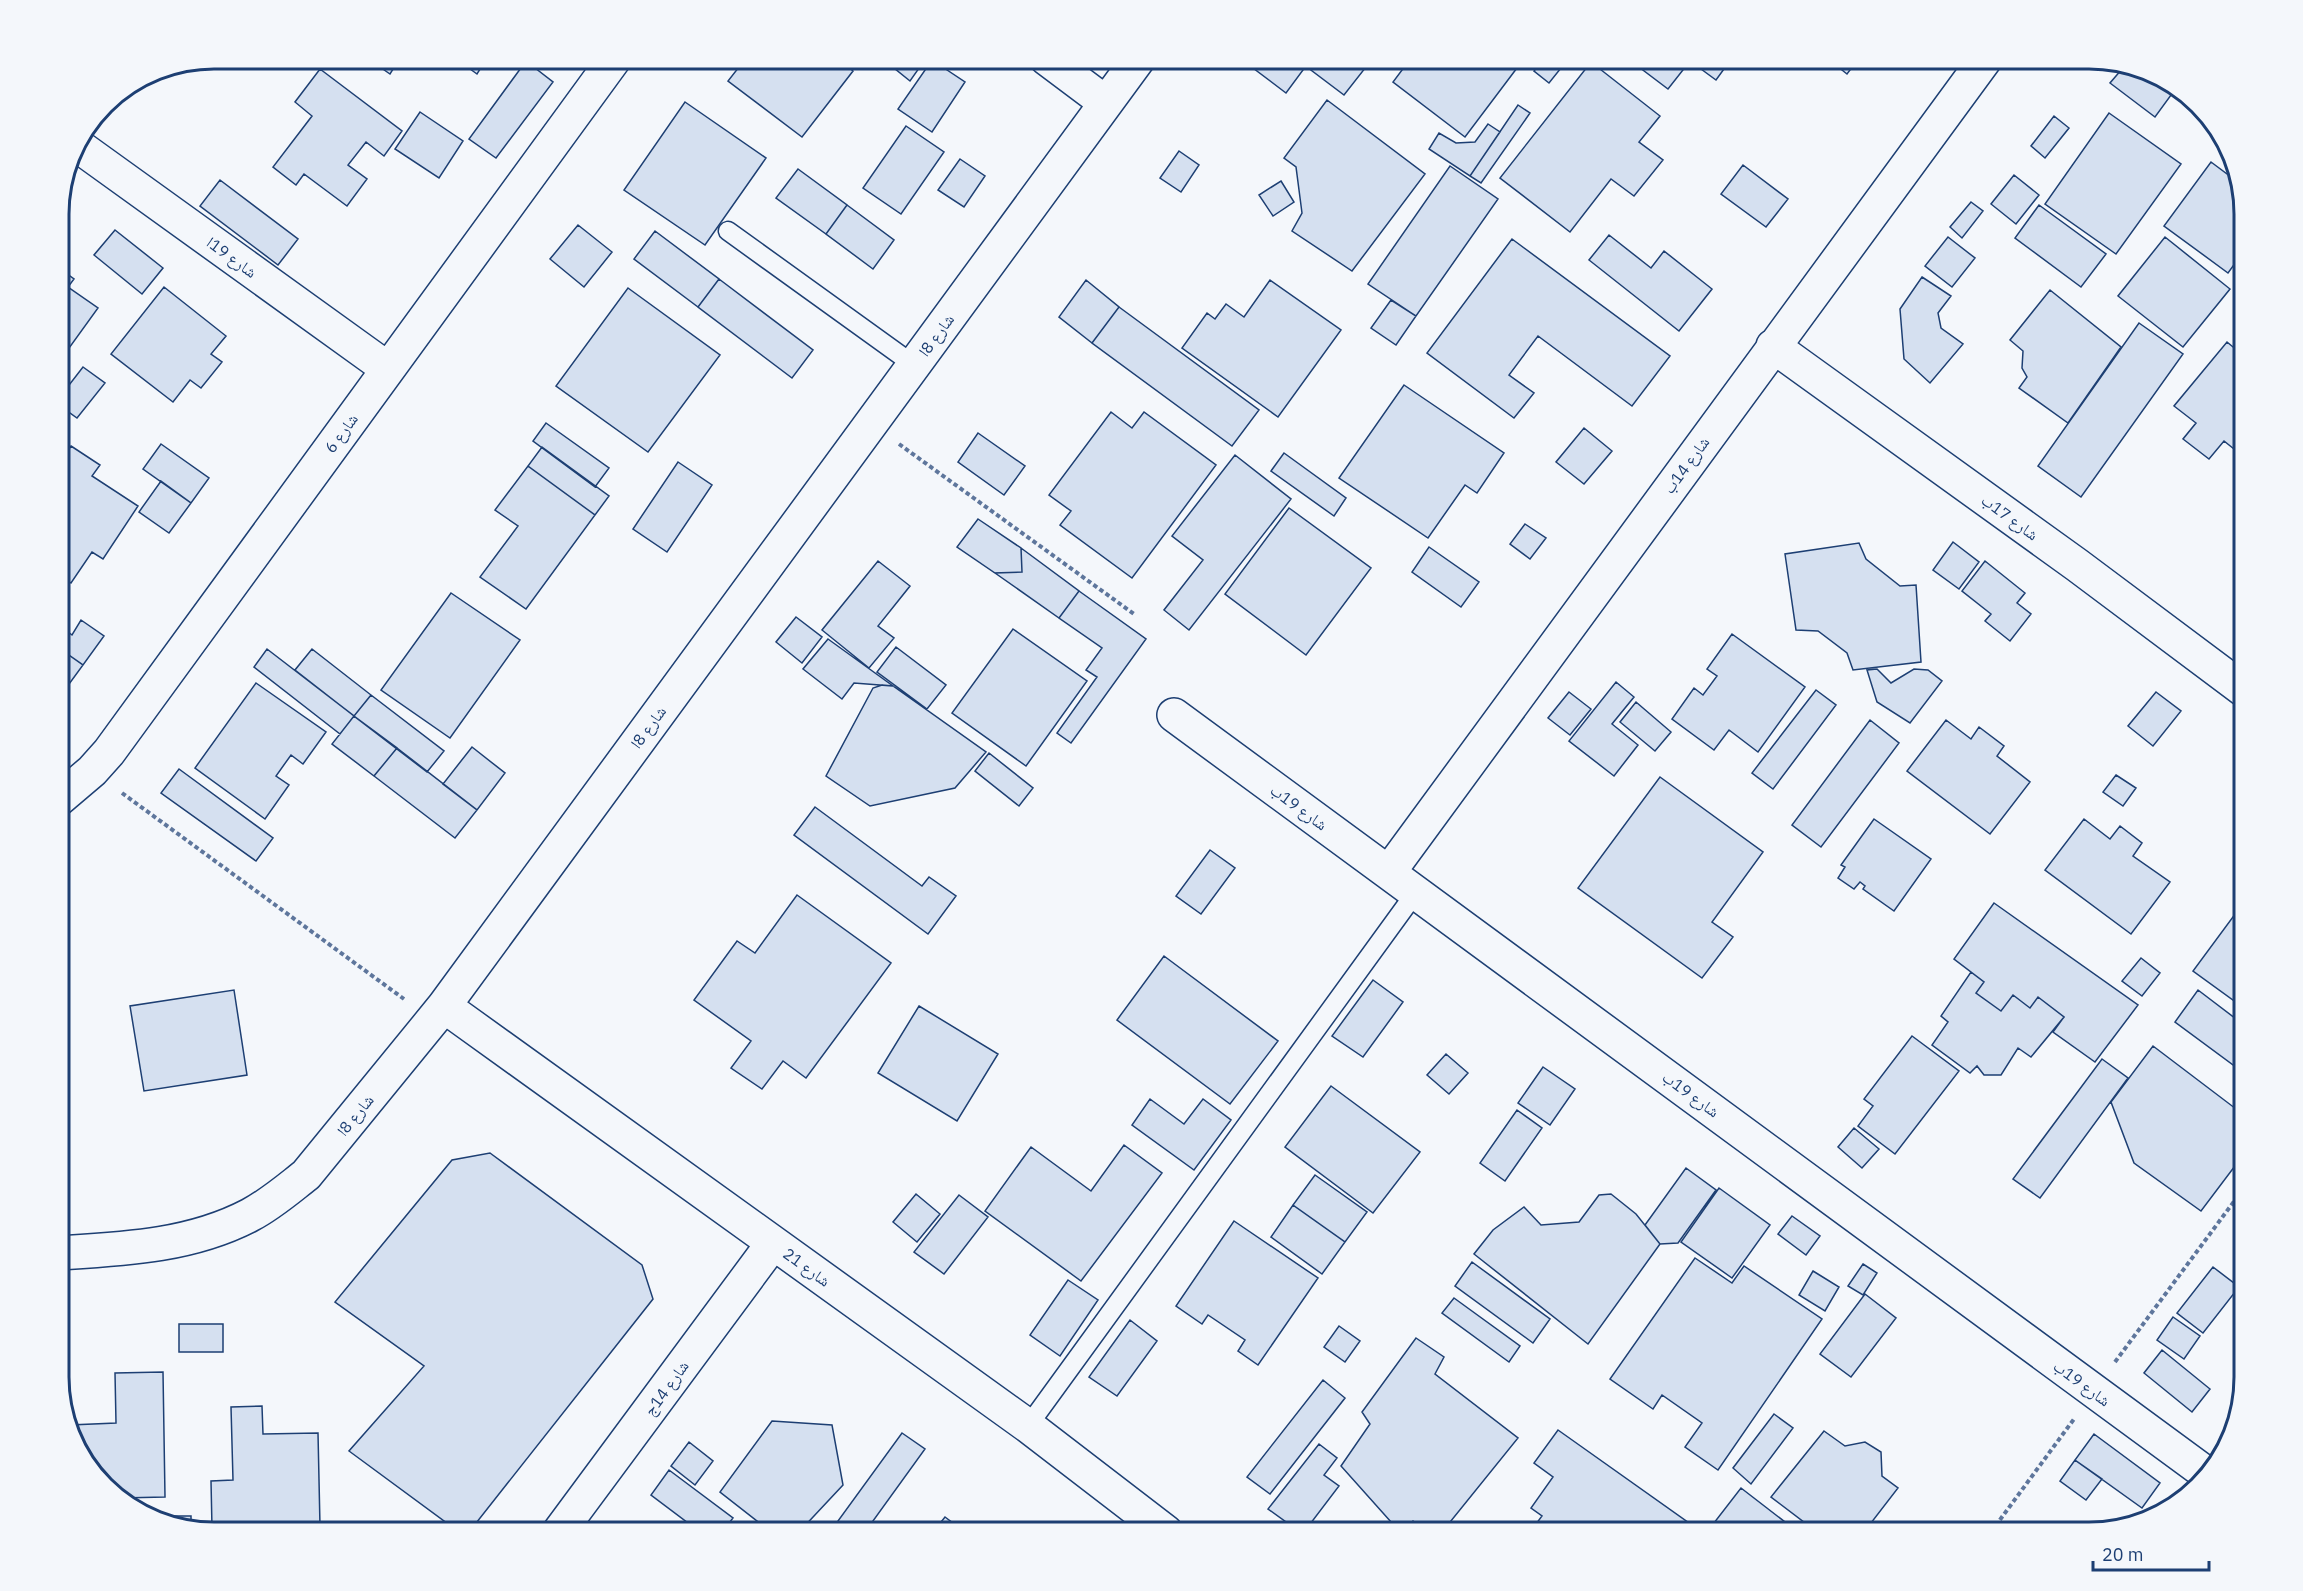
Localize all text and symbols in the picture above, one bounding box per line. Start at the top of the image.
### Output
street label: شارع 19ا [202,232,261,283]
street label: شارع 8ا [914,310,959,361]
street label: شارع 6 [320,409,363,457]
street label: شارع 14ب [1659,433,1714,498]
street label: شارع 17ب [1977,490,2042,545]
street label: شارع 8ا [626,702,671,753]
street label: شارع 19ب [1266,780,1331,835]
street label: شارع 19ب [1658,1067,1723,1122]
street label: شارع 8ا [332,1090,379,1140]
street label: شارع 21 [779,1243,834,1292]
street label: شارع 14ج [639,1356,694,1420]
street label: شارع 19ب [2049,1356,2114,1411]
scale bar [2093,1534,2208,1572]
text: 20 m [2102,1543,2144,1566]

